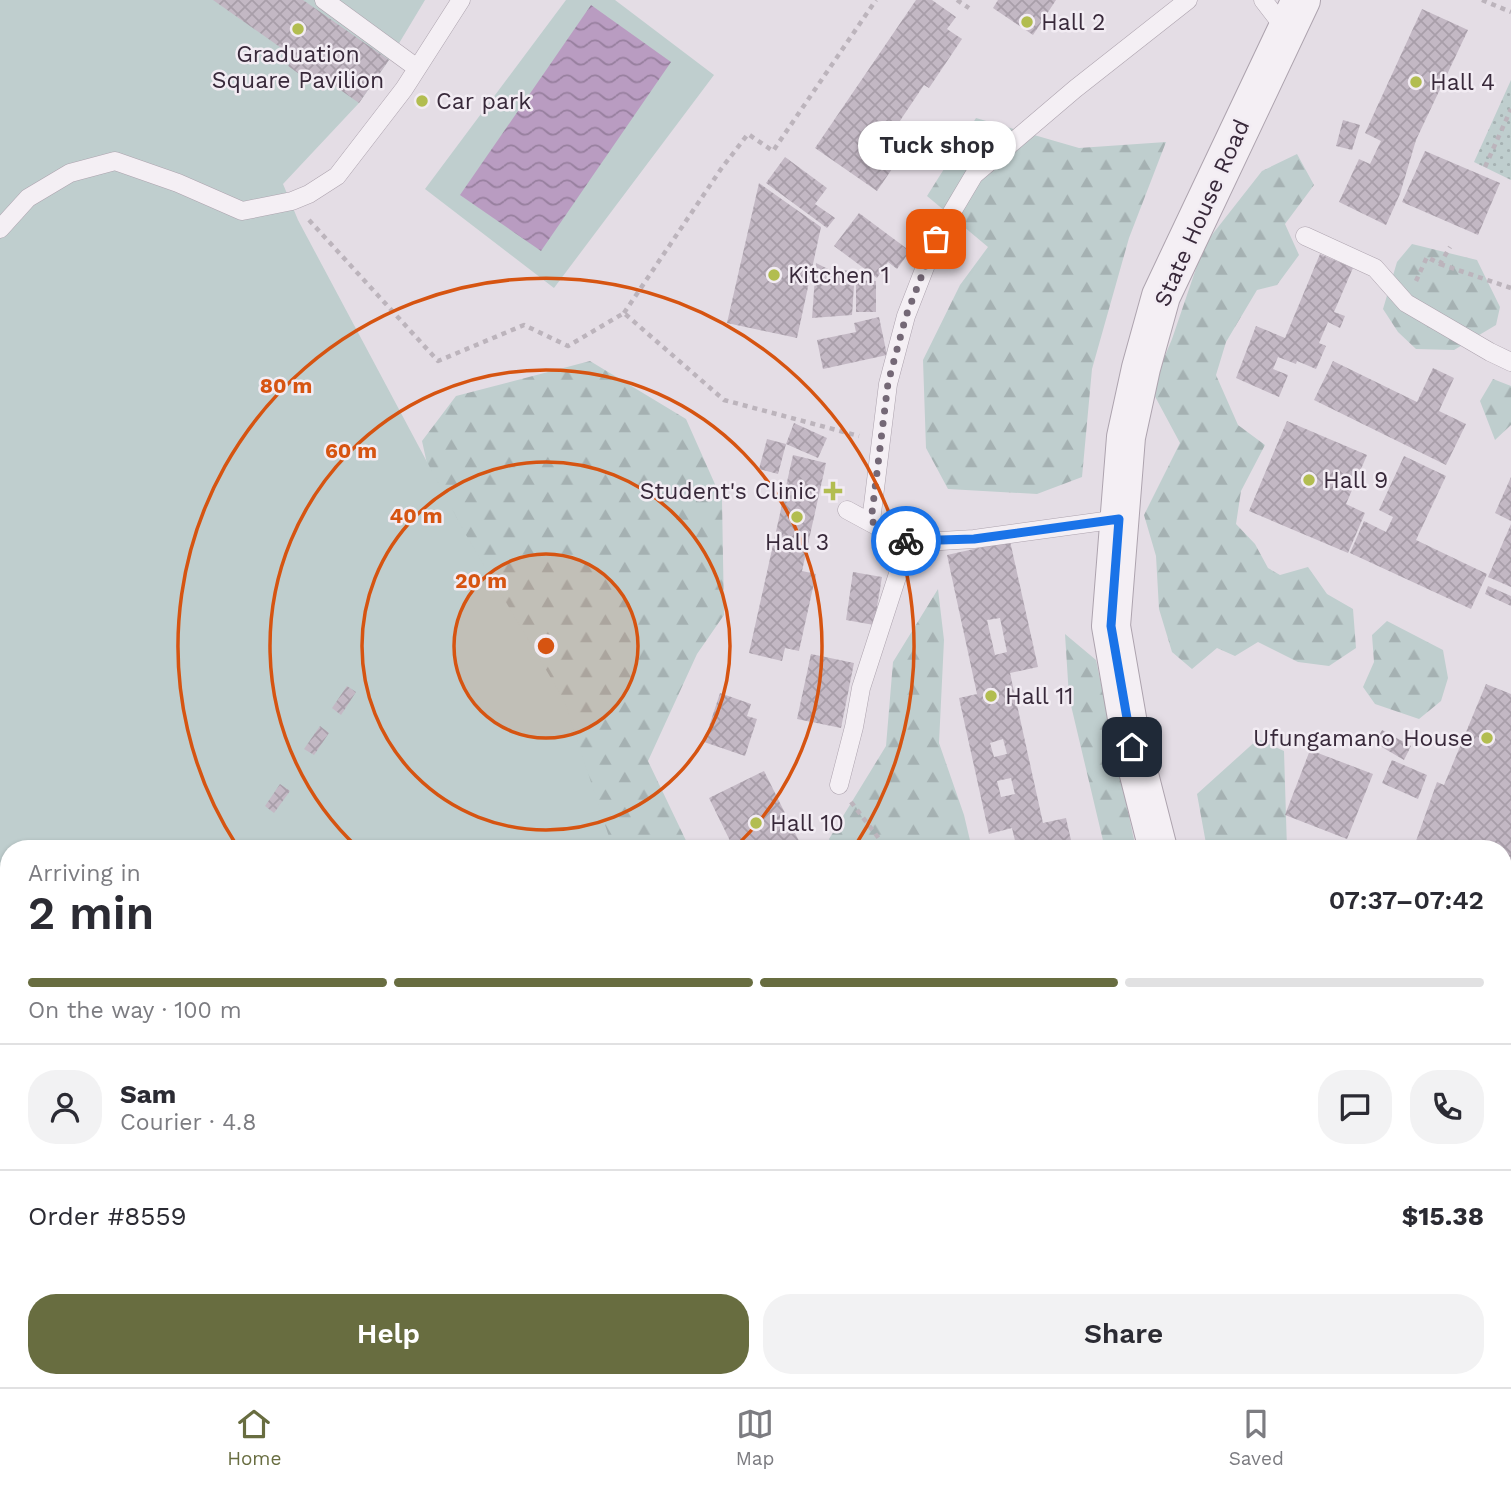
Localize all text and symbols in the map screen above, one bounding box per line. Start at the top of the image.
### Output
place label: Hall 2 [1041,9,1105,36]
marker: Hall 2 [1019,14,1035,30]
marker: Graduation Square Pavilion [290,21,306,37]
place label: Graduation Square Pavilion [212,41,384,94]
place label: Hall 4 [1430,69,1495,96]
marker: Hall 4 [1408,74,1424,90]
place label: Car park [436,88,531,115]
marker: Car park [414,93,430,109]
street label: State House Road [1149,115,1255,311]
callout: Tuck shop [857,120,1015,169]
text: Tuck shop [879,132,995,159]
pin [906,209,966,269]
icon: bag [917,220,955,258]
place label: Kitchen 1 [788,262,890,289]
marker: Kitchen 1 [766,267,782,283]
text: 80 m [260,373,312,398]
text: 60 m [325,438,377,463]
place label: Hall 9 [1323,467,1388,494]
marker: Hall 9 [1301,472,1317,488]
place label: Student's Clinic [640,478,817,505]
marker: Student's Clinic [823,481,843,501]
text: 40 m [390,503,442,528]
courier [871,506,941,576]
marker: Hall 3 [789,509,805,525]
icon: bike [887,522,925,560]
place label: Hall 3 [765,529,829,556]
text: 20 m [455,568,507,593]
centre of rings [534,634,558,658]
place label: Hall 11 [1005,683,1073,710]
marker: Hall 11 [983,688,999,704]
pin [1102,717,1162,777]
place label: Ufungamano House [1253,725,1473,752]
icon: home [1113,728,1151,766]
marker: Ufungamano House [1479,730,1495,746]
place label: Hall 10 [770,810,844,837]
marker: Hall 10 [748,815,764,831]
text: Arriving in [28,860,141,887]
text: 07:37–07:42 [1329,885,1484,915]
text: 2 min [28,886,154,940]
text: On the way · 100 m [28,997,242,1024]
button: person [28,1070,102,1144]
button: chat [1318,1070,1392,1144]
button: phone [1410,1070,1484,1144]
text: Sam [120,1079,176,1109]
text: Courier · 4.8 [120,1109,256,1136]
text: Order #8559 [28,1201,187,1231]
text: $15.38 [1402,1201,1484,1231]
button: Help [28,1294,749,1374]
button: Share [763,1294,1484,1374]
tab: Home [227,1405,281,1470]
tab: Map [736,1405,774,1470]
tab: Saved [1229,1405,1284,1470]

